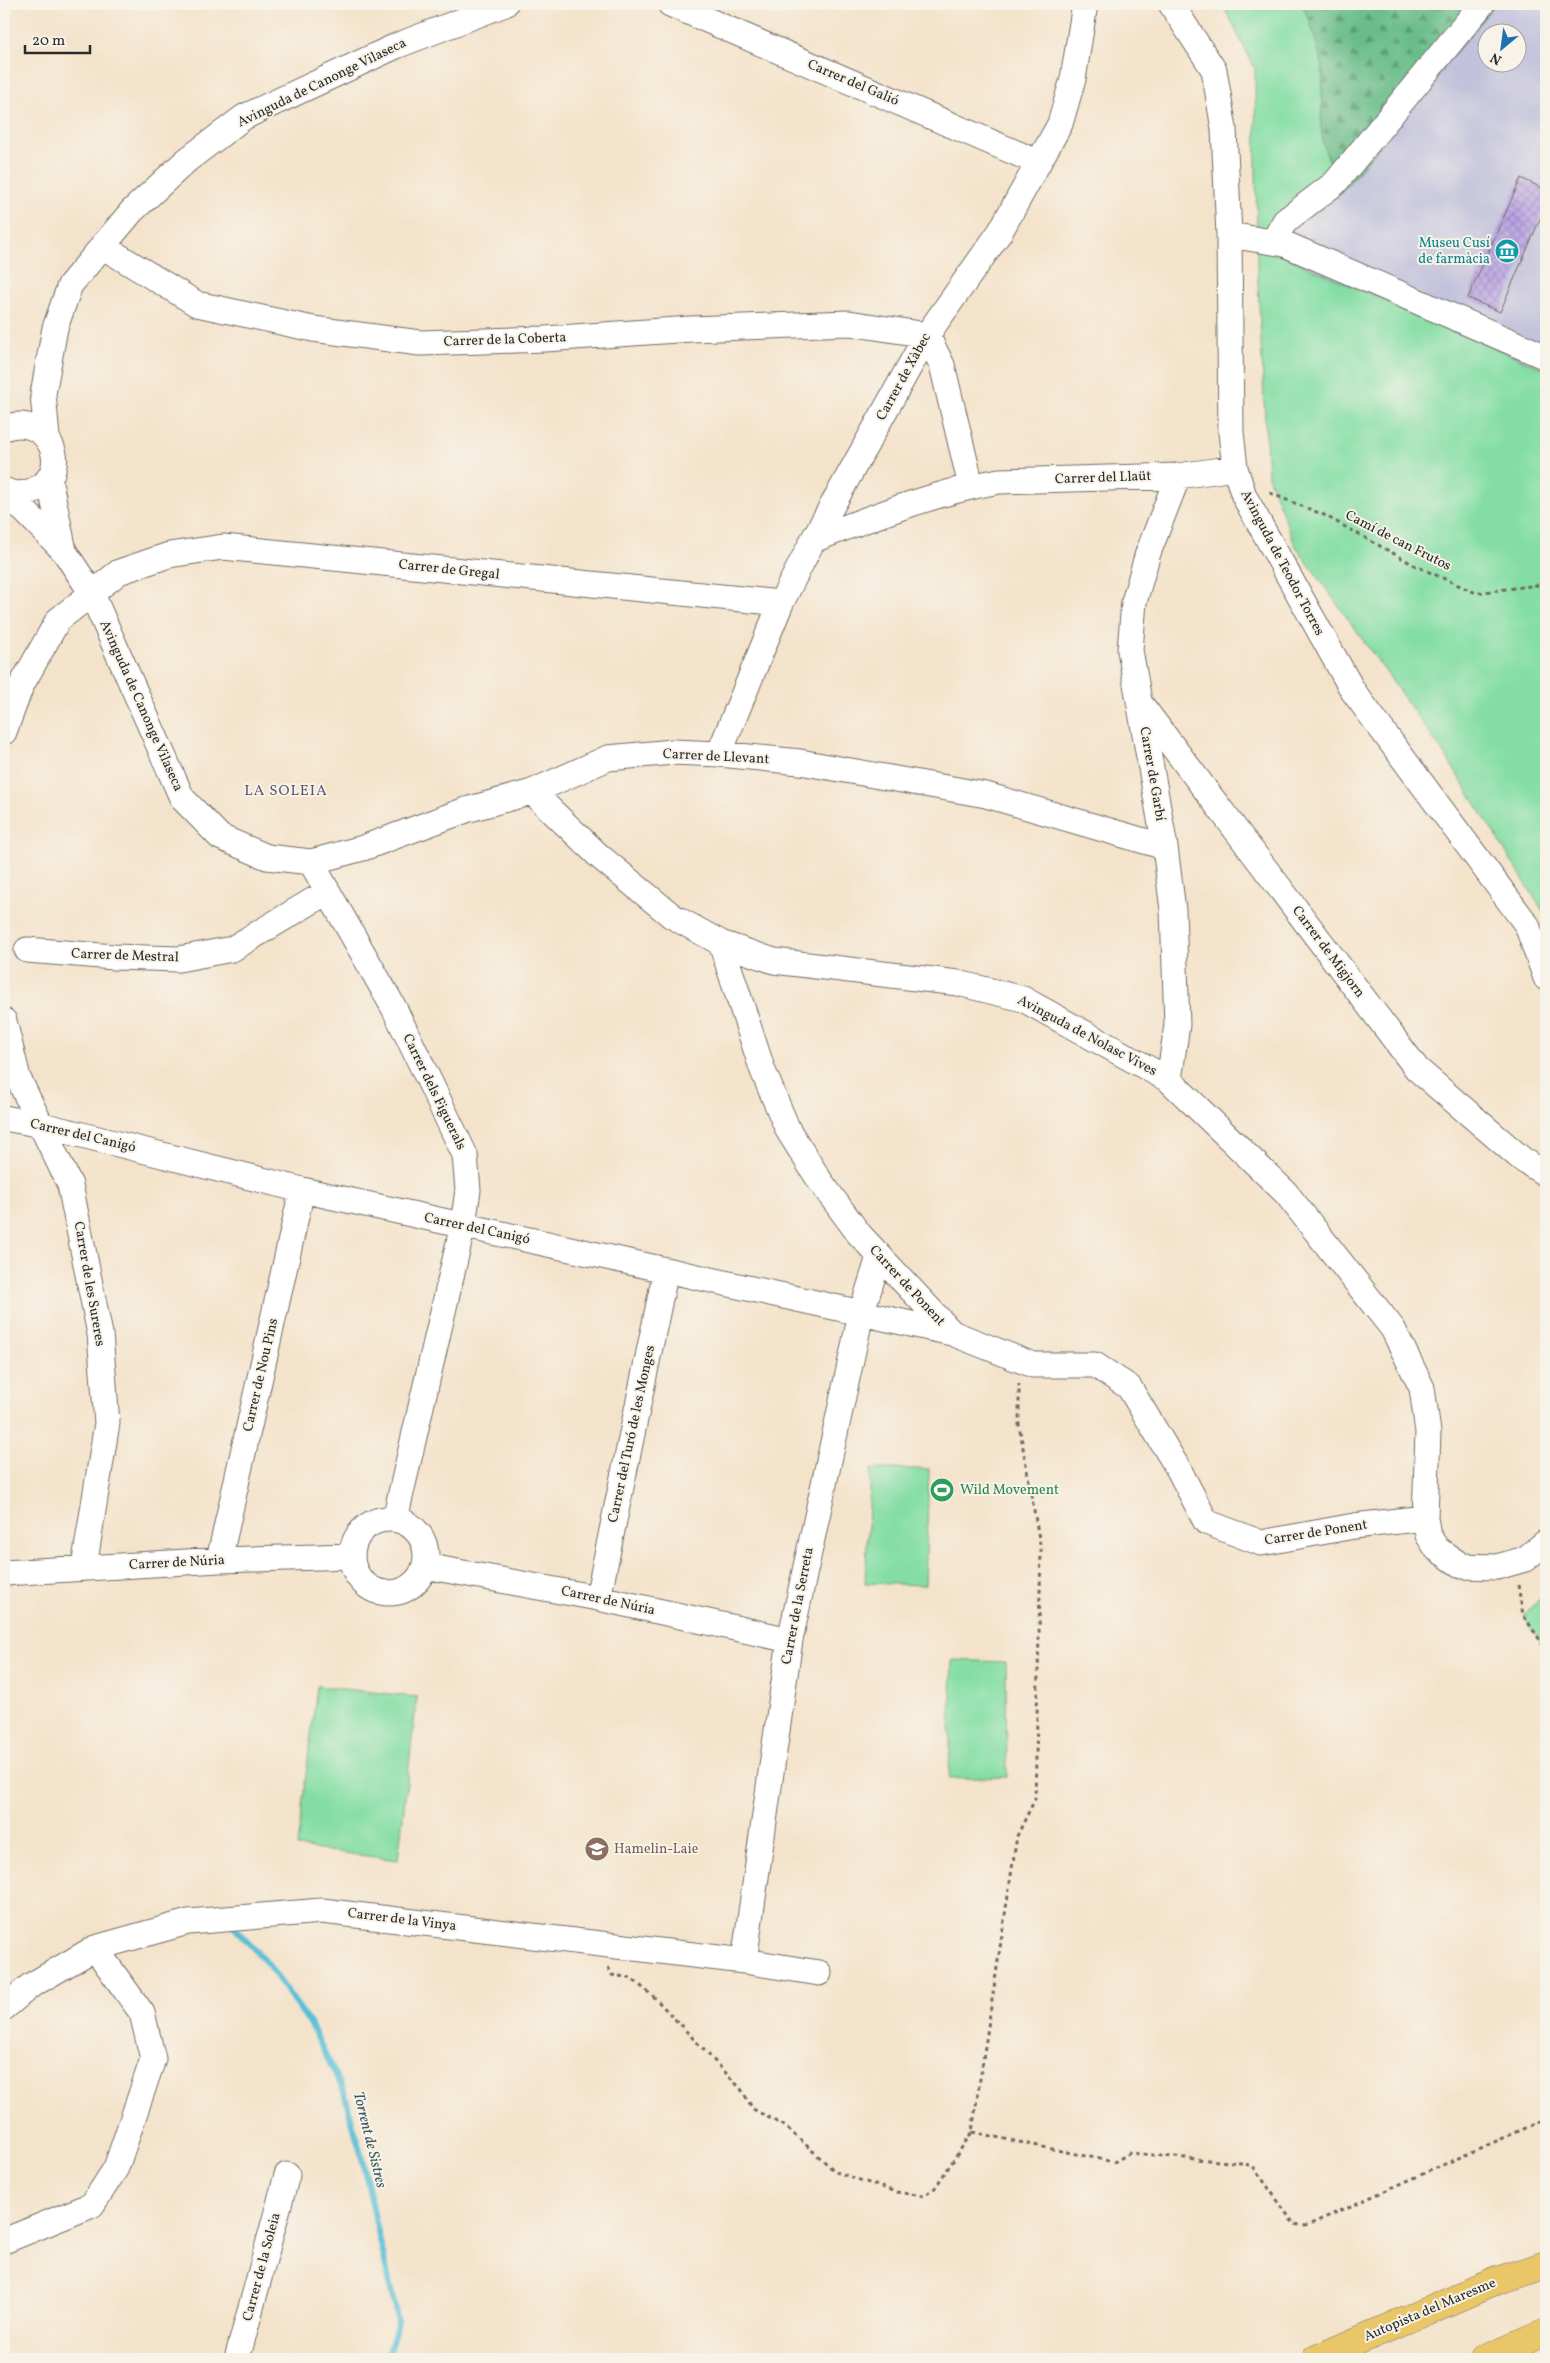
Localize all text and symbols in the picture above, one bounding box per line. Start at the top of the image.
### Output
scale bar [25,22,90,54]
north arrow [1478,22,1528,72]
text: 20 m [32,31,65,52]
street label: Avinguda de Canonge Vilaseca [234,34,410,132]
text: N [1487,47,1505,69]
street label: Carrer del Galió [804,55,902,111]
place label: Museu Cusí de farmàcia [1418,234,1491,269]
museum icon: Museu Cusí de farmàcia [1494,238,1520,264]
street label: Carrer de la Coberta [443,328,567,352]
street label: Carrer de Xàbec [872,330,936,424]
street label: Carrer del Llaüt [1054,467,1152,489]
street label: Avinguda de Teodor Torres [1235,487,1329,639]
street label: Camí de can Frutos [1342,506,1454,576]
street label: Carrer de Gregal [398,555,500,585]
street label: Avinguda de Canonge Vilaseca [95,617,187,795]
street label: Carrer de Garbí [1134,725,1170,823]
street label: Carrer de Llevant [662,745,770,769]
district label: LA SOLEIA [244,781,328,802]
street label: Carrer de Migjorn [1287,902,1369,1002]
street label: Carrer de Mestral [71,945,179,967]
street label: Avinguda de Nolasc Vives [1014,991,1160,1081]
street label: Carrer dels Figuerals [398,1031,470,1153]
street label: Carrer del Canigó [28,1115,138,1157]
street label: Carrer del Canigó [422,1208,532,1250]
street label: Carrer de les Sureres [69,1220,109,1348]
street label: Carrer de Ponent [865,1241,949,1331]
street label: Carrer de Nou Pins [239,1316,283,1434]
street label: Carrer del Turó de les Monges [604,1343,660,1525]
sports icon: Wild Movement [929,1477,955,1503]
place label: Wild Movement [960,1481,1059,1500]
street label: Carrer de Ponent [1263,1515,1369,1551]
street label: Carrer de la Serreta [777,1546,819,1666]
street label: Carrer de Núria [129,1551,225,1575]
street label: Carrer de Núria [559,1582,657,1620]
school or university icon: Hamelin-Laie [584,1836,610,1862]
place label: Hamelin-Laie [614,1840,699,1859]
street label: Carrer de la Vinya [347,1904,458,1936]
water label: Torrent de Sistres [347,2090,391,2191]
street label: Carrer de la Soleia [238,2211,286,2323]
street label: Autopista del Maresme [1361,2273,1499,2346]

